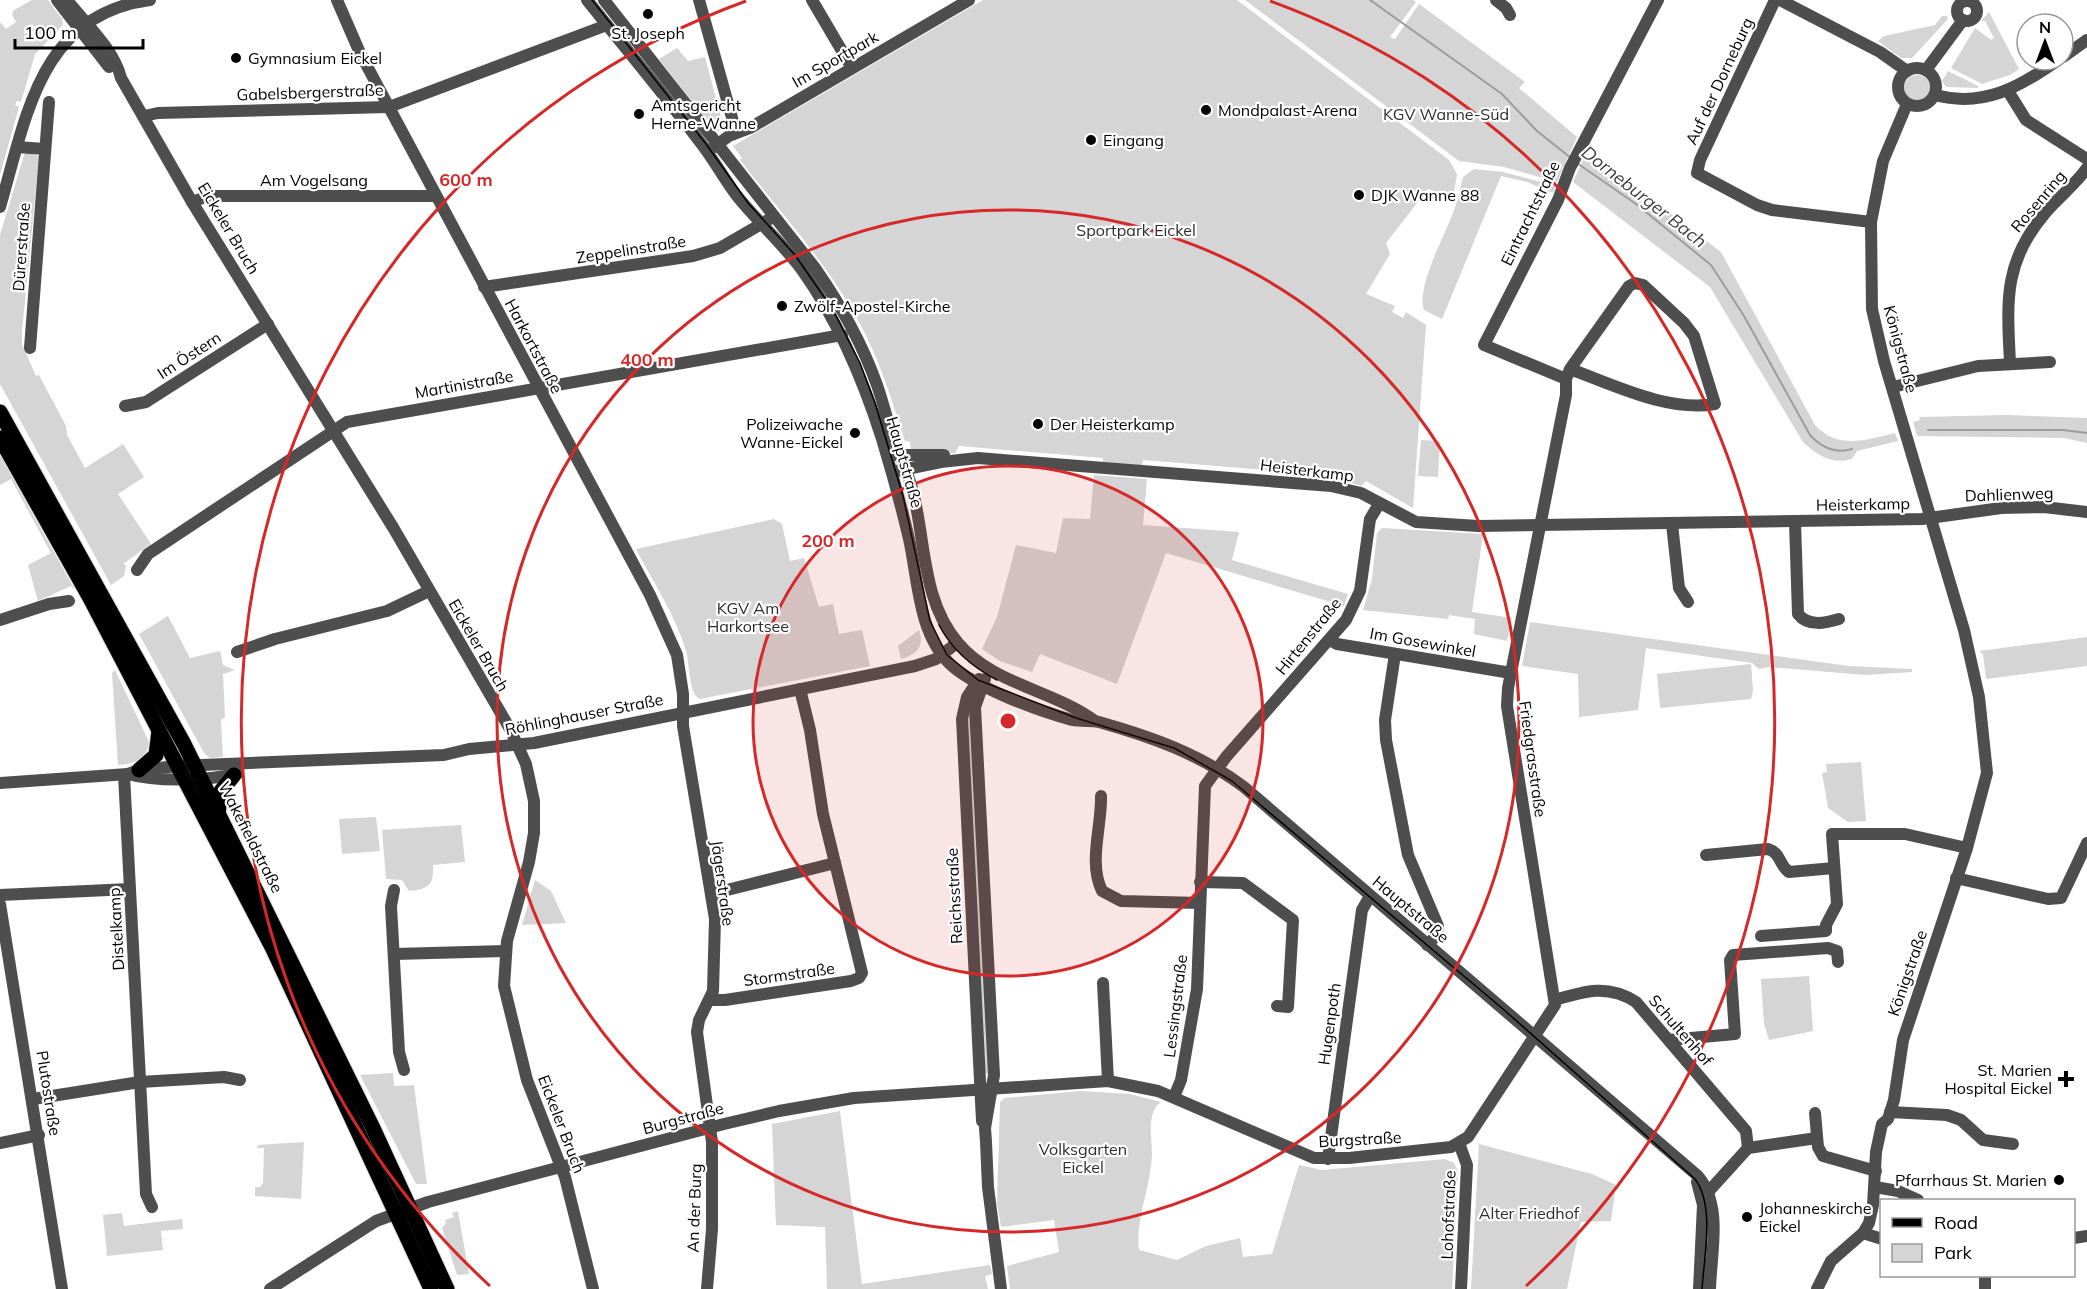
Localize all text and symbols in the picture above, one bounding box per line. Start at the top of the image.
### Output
marker: St. Joseph [641,7,655,21]
scale bar [15,12,142,50]
north arrow [2015,12,2075,72]
street label: Auf der Dorneburg [1681,14,1757,148]
text: N [2039,17,2051,37]
text: 100 m [24,21,77,44]
place label: St. Joseph [611,23,685,43]
street label: Im Sportpark [788,26,882,92]
place label: Gymnasium Eickel [248,48,382,68]
marker: Gymnasium Eickel [229,51,243,65]
street label: Gabelsbergerstraße [236,79,384,105]
place label: Amtsgericht Herne-Wanne [651,95,756,133]
place label: Mondpalast-Arena [1218,100,1357,120]
marker: Mondpalast-Arena [1199,103,1213,117]
park label: KGV Wanne-Süd [1383,104,1509,124]
marker: Amtsgericht Herne-Wanne [632,107,646,121]
place label: Eingang [1103,130,1164,150]
marker: Eingang [1084,133,1098,147]
water label: Dorneburger Bach [1577,141,1712,253]
street label: Eintrachtstraße [1496,157,1564,269]
street label: Rosenring [2006,166,2070,236]
text: 600 m [439,168,493,191]
street label: Am Vogelsang [260,170,368,190]
street label: Eickeler Bruch [194,178,264,278]
place label: DJK Wanne 88 [1371,185,1479,205]
marker: DJK Wanne 88 [1352,188,1366,202]
street label: Dürerstraße [8,202,34,292]
park label: Sportpark Eickel [1076,220,1196,240]
street label: Zeppelinstraße [575,230,687,268]
street label: Harkortstraße [501,295,567,397]
place label: Zwölf-Apostel-Kirche [794,296,951,316]
marker: Zwölf-Apostel-Kirche [775,299,789,313]
street label: Königstraße [1880,303,1922,395]
street label: Im Östern [153,327,225,383]
text: 400 m [620,348,674,371]
street label: Martinistraße [413,365,515,403]
place label: Polizeiwache Wanne-Eickel [740,414,843,452]
street label: Hauptstraße [882,414,928,510]
place label: Der Heisterkamp [1050,414,1175,434]
marker: Der Heisterkamp [1031,417,1045,431]
marker: Polizeiwache Wanne-Eickel [848,426,862,440]
street label: Heisterkamp [1259,454,1355,486]
street label: Dahlienweg [1964,482,2054,506]
street label: Heisterkamp [1816,493,1910,515]
text: 200 m [801,529,855,552]
street label: Hirtenstraße [1271,593,1345,679]
street label: Eickeler Bruch [444,595,514,695]
park label: KGV Am Harkortsee [707,598,789,636]
street label: Im Gosewinkel [1368,623,1478,661]
street label: Röhlinghauser Straße [503,689,665,739]
street label: Friedgrasstraße [1515,700,1551,818]
centre of rings [998,711,1018,731]
street label: Wakefieldstraße [214,778,288,896]
street label: Jägerstraße [707,839,739,927]
street label: Reichsstraße [941,847,967,945]
street label: Hauptstraße [1369,871,1453,947]
street label: Distelkamp [104,887,128,971]
street label: Königstraße [1883,927,1931,1019]
street label: Lessingstraße [1159,953,1191,1059]
street label: Stormstraße [742,958,836,990]
street label: Hugenpoth [1313,982,1345,1066]
street label: Schultenhof [1645,990,1718,1070]
street label: Plutostraße [32,1049,66,1137]
place label: St. Marien Hospital Eickel [1944,1060,2052,1098]
marker: St. Marien Hospital Eickel [2057,1070,2075,1088]
street label: Eickeler Bruch [534,1072,590,1176]
street label: Burgstraße [640,1098,726,1138]
street label: Burgstraße [1318,1127,1402,1151]
park label: Volksgarten Eickel [1039,1139,1127,1177]
street label: An der Burg [682,1163,706,1253]
street label: Lohofstraße [1436,1170,1460,1260]
place label: Pfarrhaus St. Marien [1895,1170,2047,1190]
marker: Pfarrhaus St. Marien [2052,1173,2066,1187]
place label: Johanneskirche Eickel [1759,1198,1872,1236]
legend [1880,1199,2075,1277]
park label: Alter Friedhof [1479,1203,1580,1223]
marker: Johanneskirche Eickel [1740,1210,1754,1224]
text: Road [1934,1211,1978,1234]
text: Park [1934,1241,1973,1264]

